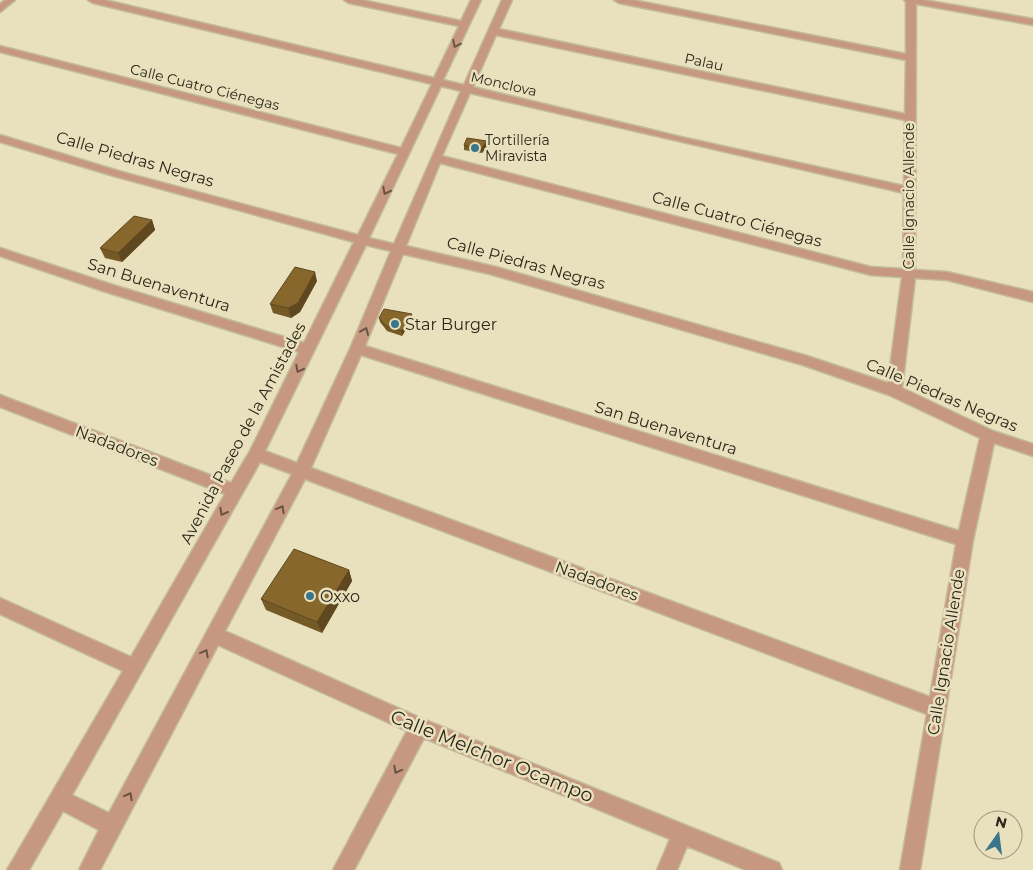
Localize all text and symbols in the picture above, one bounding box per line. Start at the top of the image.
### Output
one-way arrow [452,39,462,48]
street label: Palau [683,49,725,75]
street label: Calle Cuatro Ciénegas [128,60,282,114]
street label: Monclova [469,68,539,100]
street label: Calle Ignacio Allende [900,123,918,269]
street label: Calle Piedras Negras [54,127,216,191]
place label: Tortillería Miravista [485,131,550,165]
marker: Tortillería Miravista [469,142,481,154]
one-way arrow [382,186,392,195]
street label: Calle Cuatro Ciénegas [650,187,824,251]
street label: Calle Piedras Negras [445,233,608,293]
street label: San Buenaventura [85,254,233,316]
place label: Star Burger [405,315,497,334]
marker: Star Burger [389,318,401,330]
street label: Avenida Paseo de la Amistades [176,319,310,547]
one-way arrow [359,327,369,335]
street label: Calle Piedras Negras [863,354,1021,436]
one-way arrow [295,363,305,372]
street label: San Buenaventura [592,397,740,459]
street label: Nadadores [73,421,161,471]
one-way arrow [275,506,285,515]
one-way arrow [219,507,229,516]
street label: Nadadores [553,557,641,605]
street label: Calle Ignacio Allende [924,568,968,736]
place label: Oxxo [320,587,360,606]
marker: Oxxo [304,590,316,602]
one-way arrow [199,649,209,658]
street label: Calle Melchor Ocampo [387,705,597,807]
one-way arrow [393,765,403,774]
one-way arrow [123,793,133,802]
north arrow [973,810,1023,860]
text: N [993,812,1009,832]

